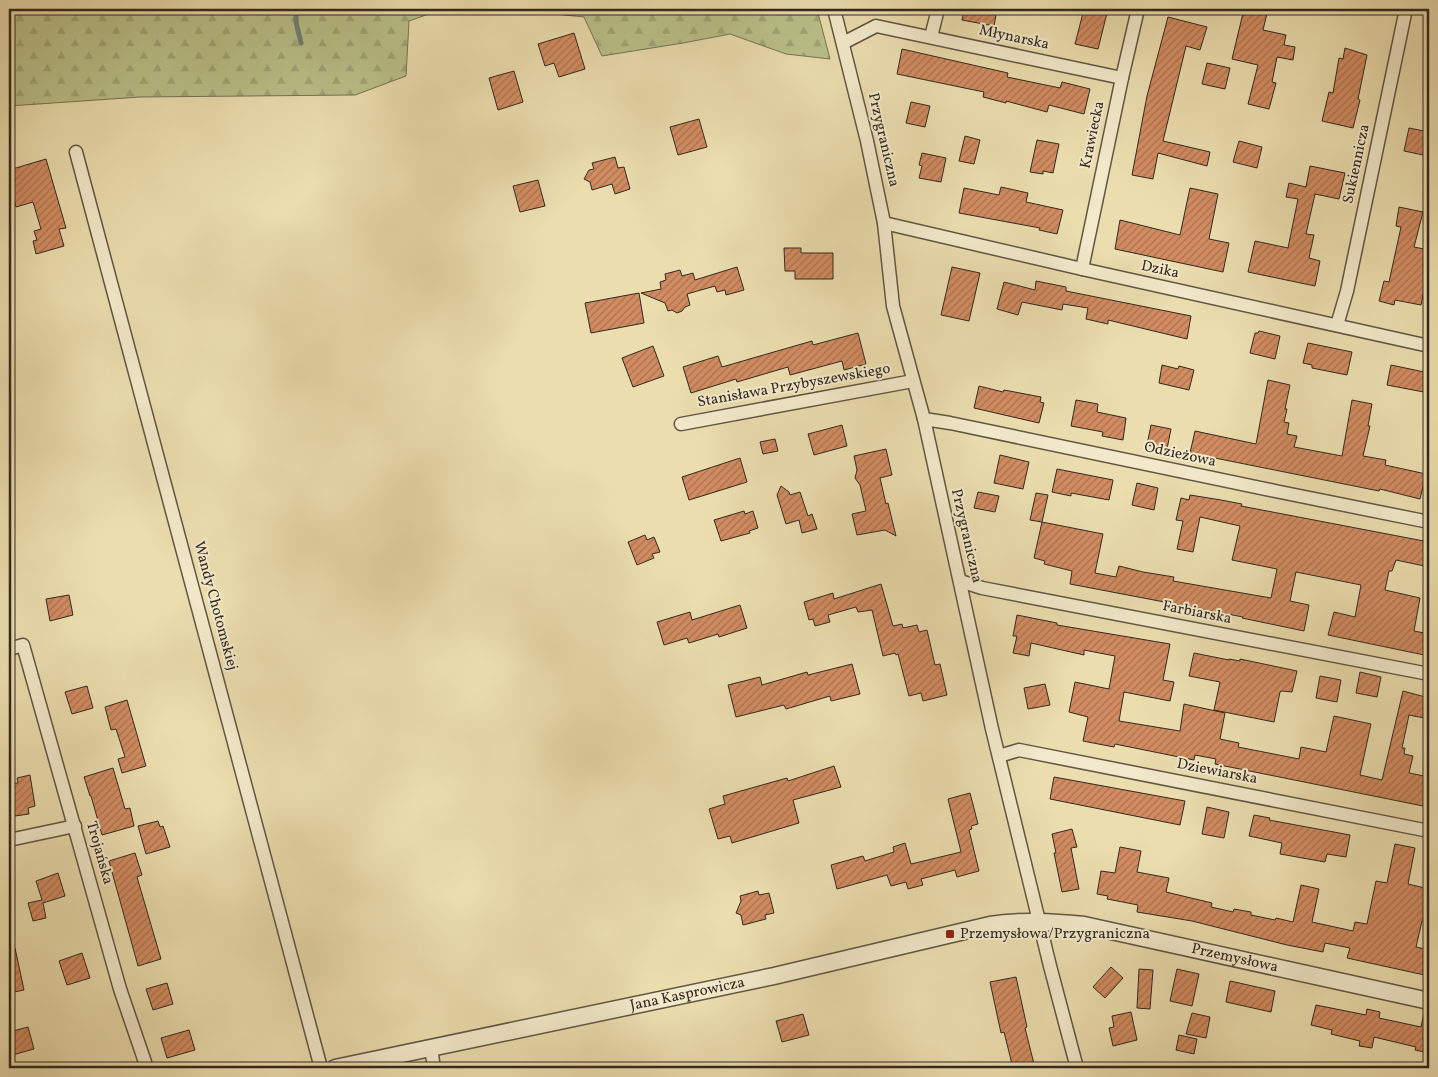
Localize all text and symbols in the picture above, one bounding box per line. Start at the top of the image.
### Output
street label: Młynarska [977,20,1051,56]
street label: Przygraniczna [862,91,904,189]
street label: Krawiecka [1076,99,1110,171]
street label: Sukiennicza [1338,122,1376,206]
street label: Dzika [1139,256,1181,284]
street label: Stanisława Przybyszewskiego [696,359,892,413]
street label: Odzieżowa [1142,437,1218,473]
street label: Przygraniczna [945,487,987,585]
street label: Wandy Chotomskiej [188,539,242,673]
street label: Farbiarska [1161,596,1233,630]
street label: Dziewiarska [1175,754,1259,790]
street label: Trojańska [80,819,118,887]
place label: Przemysłowa/Przygraniczna [960,924,1150,945]
marker: Przemysłowa/Przygraniczna [944,928,956,940]
street label: Przemysłowa [1189,938,1280,978]
street label: Jana Kasprowicza [628,972,747,1016]

